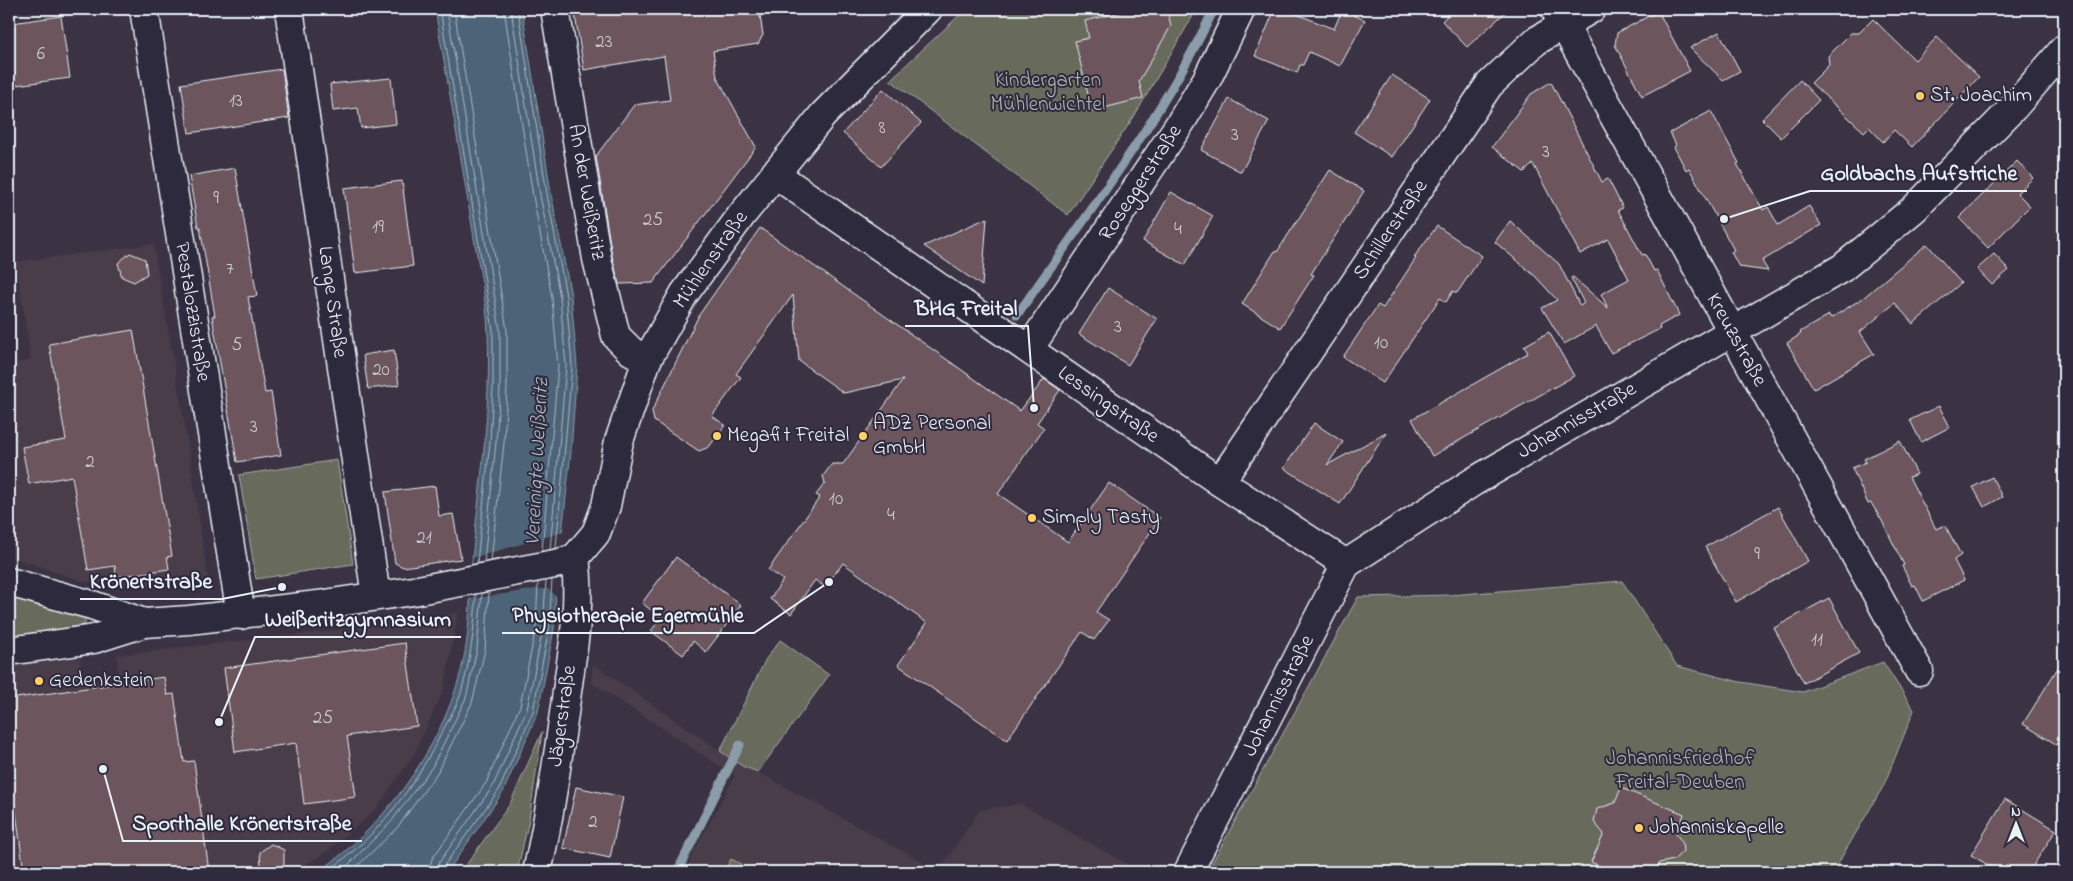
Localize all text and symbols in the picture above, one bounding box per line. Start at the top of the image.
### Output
house number: 23 [595,29,613,56]
house number: 6 [37,41,45,68]
park label: Kindergarten Mühlenwichtel [991,66,1105,120]
place label: St. Joachim [1930,81,2032,111]
house number: 13 [229,88,243,115]
marker: St. Joachim [1914,90,1926,102]
house number: 8 [878,115,886,142]
street label: Roseggerstraße [1092,118,1192,248]
street label: An der Weißeritz [559,122,613,263]
house number: 3 [1231,122,1239,149]
house number: 3 [1542,139,1550,166]
callout: Goldbachs Aufstriche [1810,154,2027,191]
text: Goldbachs Aufstriche [1821,159,2019,191]
street label: Schillerstraße [1346,173,1436,286]
house number: 9 [213,185,219,212]
street label: Mühlenstraße [666,204,756,315]
house number: 25 [643,207,663,234]
house number: 19 [372,214,384,241]
house number: 4 [1174,216,1182,243]
street label: Pestalozzistraße [166,240,218,385]
street label: Lange Straße [307,244,355,361]
house number: 7 [226,256,234,283]
street label: Kreuzstraße [1698,288,1774,393]
callout: BHG Freital [905,289,1028,326]
text: BHG Freital [914,294,1018,326]
house number: 3 [1114,314,1122,341]
house number: 10 [1374,330,1388,357]
house number: 5 [232,332,243,359]
house number: 20 [372,357,390,384]
street label: Lessingstraße [1050,359,1165,453]
street label: Johannisstraße [1512,374,1643,467]
water label: Vereinigte Weißeritz [518,376,558,547]
place label: ADZ Personal GmbH [873,409,991,463]
house number: 3 [250,414,258,441]
place label: Megafit Freital [727,421,849,453]
marker: Megafit Freital [711,430,723,442]
marker: ADZ Personal GmbH [857,430,869,442]
house number: 2 [85,449,95,476]
house number: 10 [829,486,843,513]
house number: 4 [887,502,895,529]
place label: Simply Tasty [1042,503,1160,535]
marker: Simply Tasty [1026,512,1038,524]
house number: 21 [416,525,432,552]
house number: 9 [1754,541,1760,568]
callout: Krönertstraße [80,562,222,599]
text: Krönertstraße [90,567,213,599]
callout: Physiotherapie Egermühle [502,596,754,633]
callout: Weißeritzgymnasium [255,600,461,637]
text: Physiotherapie Egermühle [512,601,745,634]
text: Weißeritzgymnasium [265,605,451,638]
house number: 11 [1811,627,1823,654]
street label: Johannisstraße [1235,629,1323,762]
street label: Jägerstraße [541,663,587,769]
place label: Gedenkstein [49,666,154,696]
marker: Gedenkstein [33,675,45,687]
house number: 25 [313,705,333,732]
park label: Johannisfriedhof Freital-Deuben [1606,744,1754,798]
north arrow [1990,798,2040,848]
text: N [2011,802,2021,823]
callout: Sporthalle Krönertstraße [123,804,362,841]
text: Sporthalle Krönertstraße [132,809,353,841]
house number: 2 [588,809,598,836]
place label: Johanniskapelle [1649,813,1784,843]
marker: Johanniskapelle [1633,822,1645,834]

